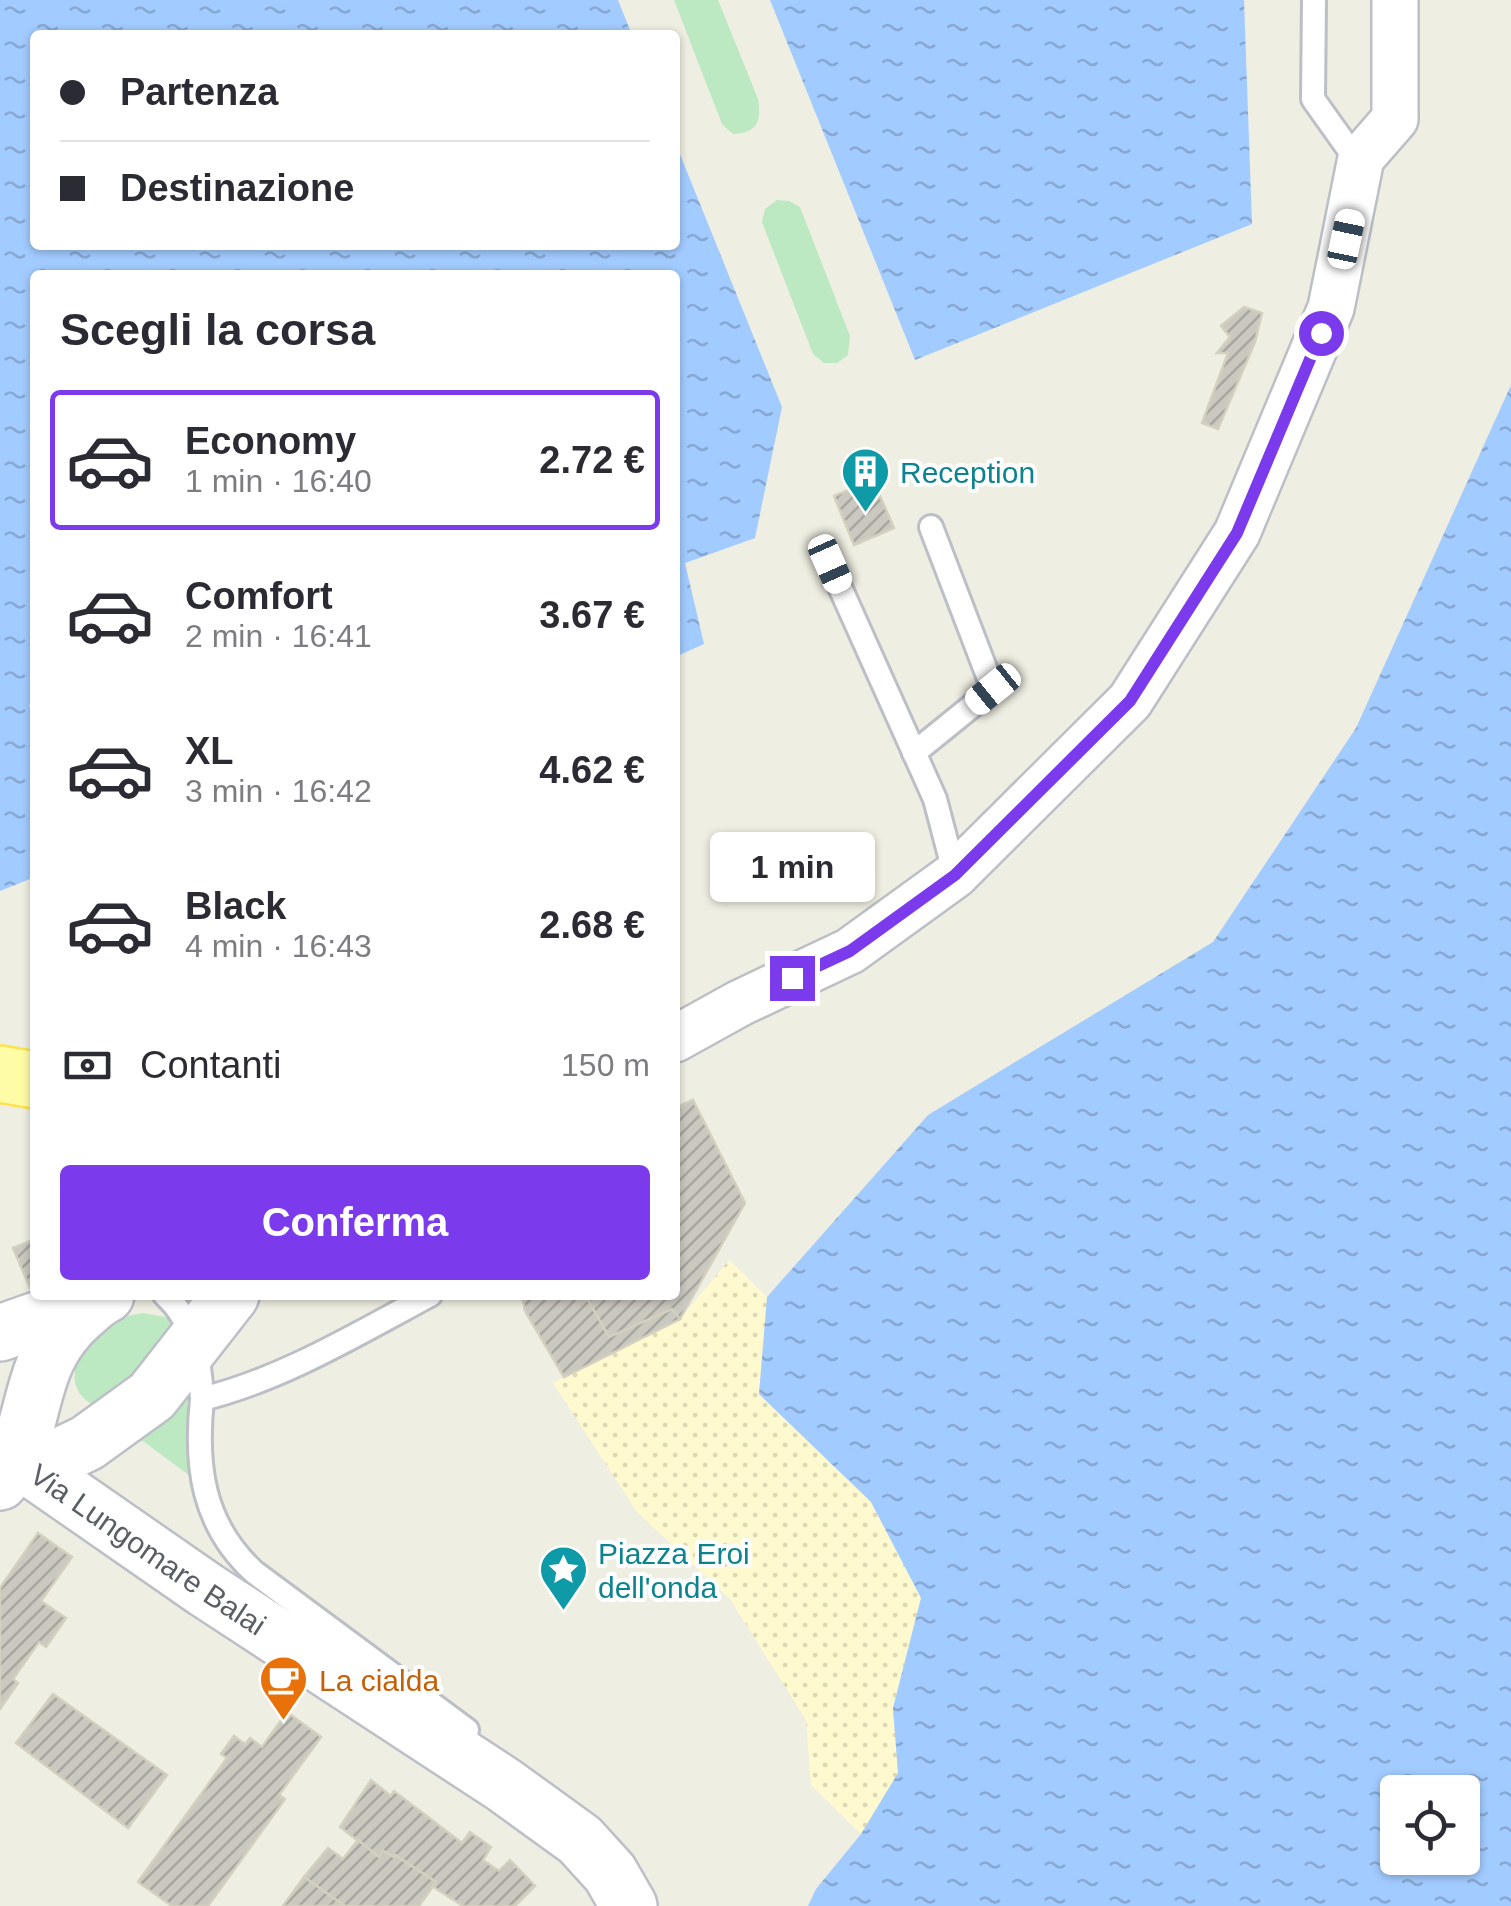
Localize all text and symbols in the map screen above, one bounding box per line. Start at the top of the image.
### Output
text: Partenza [120,71,278,113]
text: Destinazione [120,167,354,209]
car [1325,207,1367,271]
text: Scegli la corsa [60,304,375,355]
route start [1299,311,1344,356]
icon: car [65,415,155,505]
text: Economy [185,420,356,462]
text: 2.72 € [539,439,645,481]
building icon: Reception [839,446,891,514]
place label: Reception [900,456,1035,489]
text: 1 min · 16:40 [185,463,372,499]
car [804,530,856,598]
icon: car [65,570,155,660]
text: Comfort [185,575,333,617]
text: 3.67 € [539,594,645,636]
text: 2 min · 16:41 [185,618,372,654]
car [960,658,1026,720]
icon: car [65,725,155,815]
text: XL [185,730,234,772]
text: 4.62 € [539,749,645,791]
text: 3 min · 16:42 [185,773,372,809]
callout: 1 min [710,833,874,903]
text: 1 min [751,849,834,885]
icon: car [65,880,155,970]
text: Black [185,885,286,927]
text: 2.68 € [539,904,645,946]
text: 4 min · 16:43 [185,928,372,964]
route end [770,956,815,1001]
icon: cash [60,1038,115,1093]
text: Contanti [140,1044,282,1086]
text: 150 m [561,1047,650,1083]
button: Conferma [60,1165,650,1280]
street label: Via Lungomare Balai [24,1457,272,1641]
place label: Piazza Eroi dell'onda [598,1537,750,1604]
place icon: Piazza Eroi dell'onda [537,1544,589,1612]
cafe icon: La cialda [258,1654,310,1722]
place label: La cialda [319,1664,439,1697]
map controls [1380,1775,1480,1875]
button: locate [1380,1775,1480,1875]

